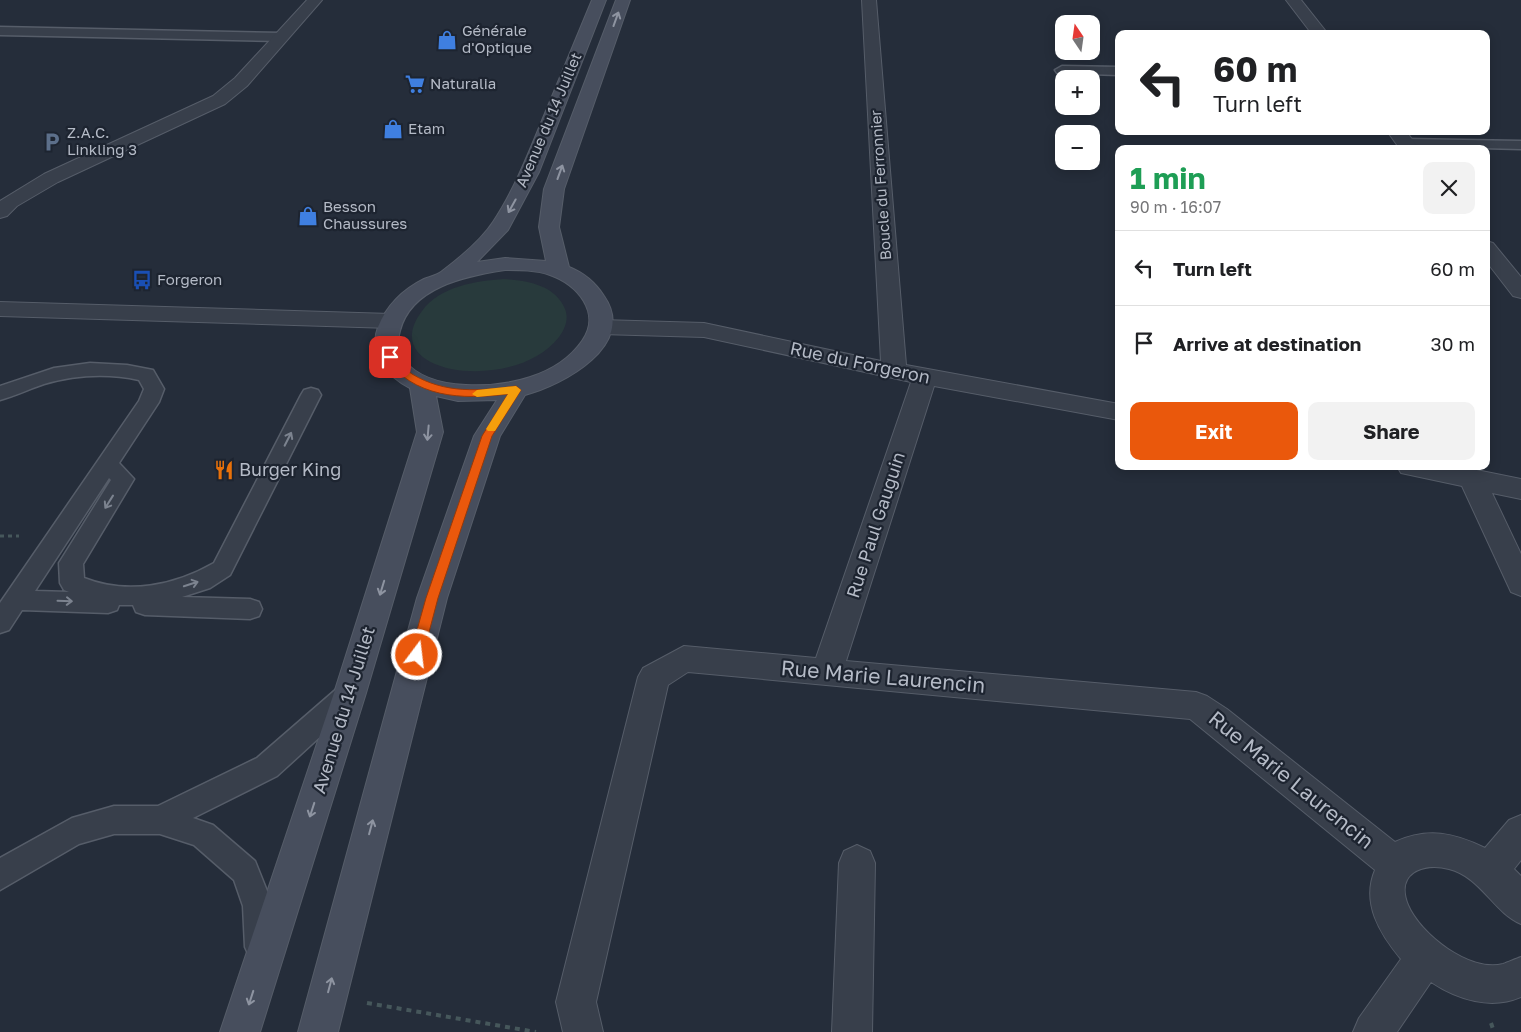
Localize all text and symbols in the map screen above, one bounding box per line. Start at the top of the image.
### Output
one-way arrow [612,12,621,28]
north arrow [1055,15,1100,60]
map controls [1055,15,1100,170]
place label: Générale d'Optique [462,21,532,56]
shop icon: Générale d'Optique [436,29,458,51]
text: 60 m [1213,48,1297,90]
street label: Avenue du 14 Juillet [512,50,585,190]
icon: left [1130,50,1195,115]
button: + [1055,70,1100,115]
supermarket icon: Naturalia [404,73,426,95]
place label: Naturalia [430,74,496,92]
text: Turn left [1213,90,1302,117]
street label: Boucle du Ferronnier [866,109,894,261]
shop icon: Etam [382,118,404,140]
place label: Etam [408,119,445,137]
place label: Z.A.C. Linkling 3 [67,123,137,158]
button: − [1055,125,1100,170]
parking icon: Z.A.C. Linkling 3 [41,131,63,153]
text: 1 min [1130,160,1206,196]
button: close [1423,162,1475,214]
one-way arrow [556,165,565,180]
place label: Besson Chaussures [323,197,407,232]
text: 90 m · 16:07 [1130,197,1221,217]
one-way arrow [506,198,516,212]
shop icon: Besson Chaussures [297,205,319,227]
icon: left [1130,254,1158,282]
text: Turn left [1173,257,1252,280]
text: 60 m [1430,257,1475,280]
bus stop icon: Forgeron [131,269,153,291]
place label: Forgeron [157,270,222,288]
icon: arrive [1130,329,1158,357]
text: Arrive at destination [1173,332,1361,355]
text: 30 m [1431,332,1475,355]
pin [369,336,411,378]
street label: Rue du Forgeron [788,336,932,388]
icon: arrive [376,343,404,371]
button: Exit [1130,402,1298,460]
button: Share [1308,402,1475,460]
one-way arrow [423,424,433,440]
one-way arrow [284,432,293,447]
street label: Rue Paul Gauguin [841,449,909,600]
place label: Burger King [239,458,341,480]
restaurant icon: Burger King [213,459,235,481]
one-way arrow [103,495,113,509]
one-way arrow [183,579,199,589]
one-way arrow [377,580,386,595]
one-way arrow [57,597,73,606]
street label: Avenue du 14 Juillet [307,624,379,796]
position arrow [390,628,442,680]
street label: Rue Marie Laurencin [780,654,986,698]
street label: Rue Marie Laurencin [1204,705,1379,854]
one-way arrow [307,802,317,818]
one-way arrow [367,820,376,836]
one-way arrow [325,977,335,993]
one-way arrow [246,989,256,1005]

